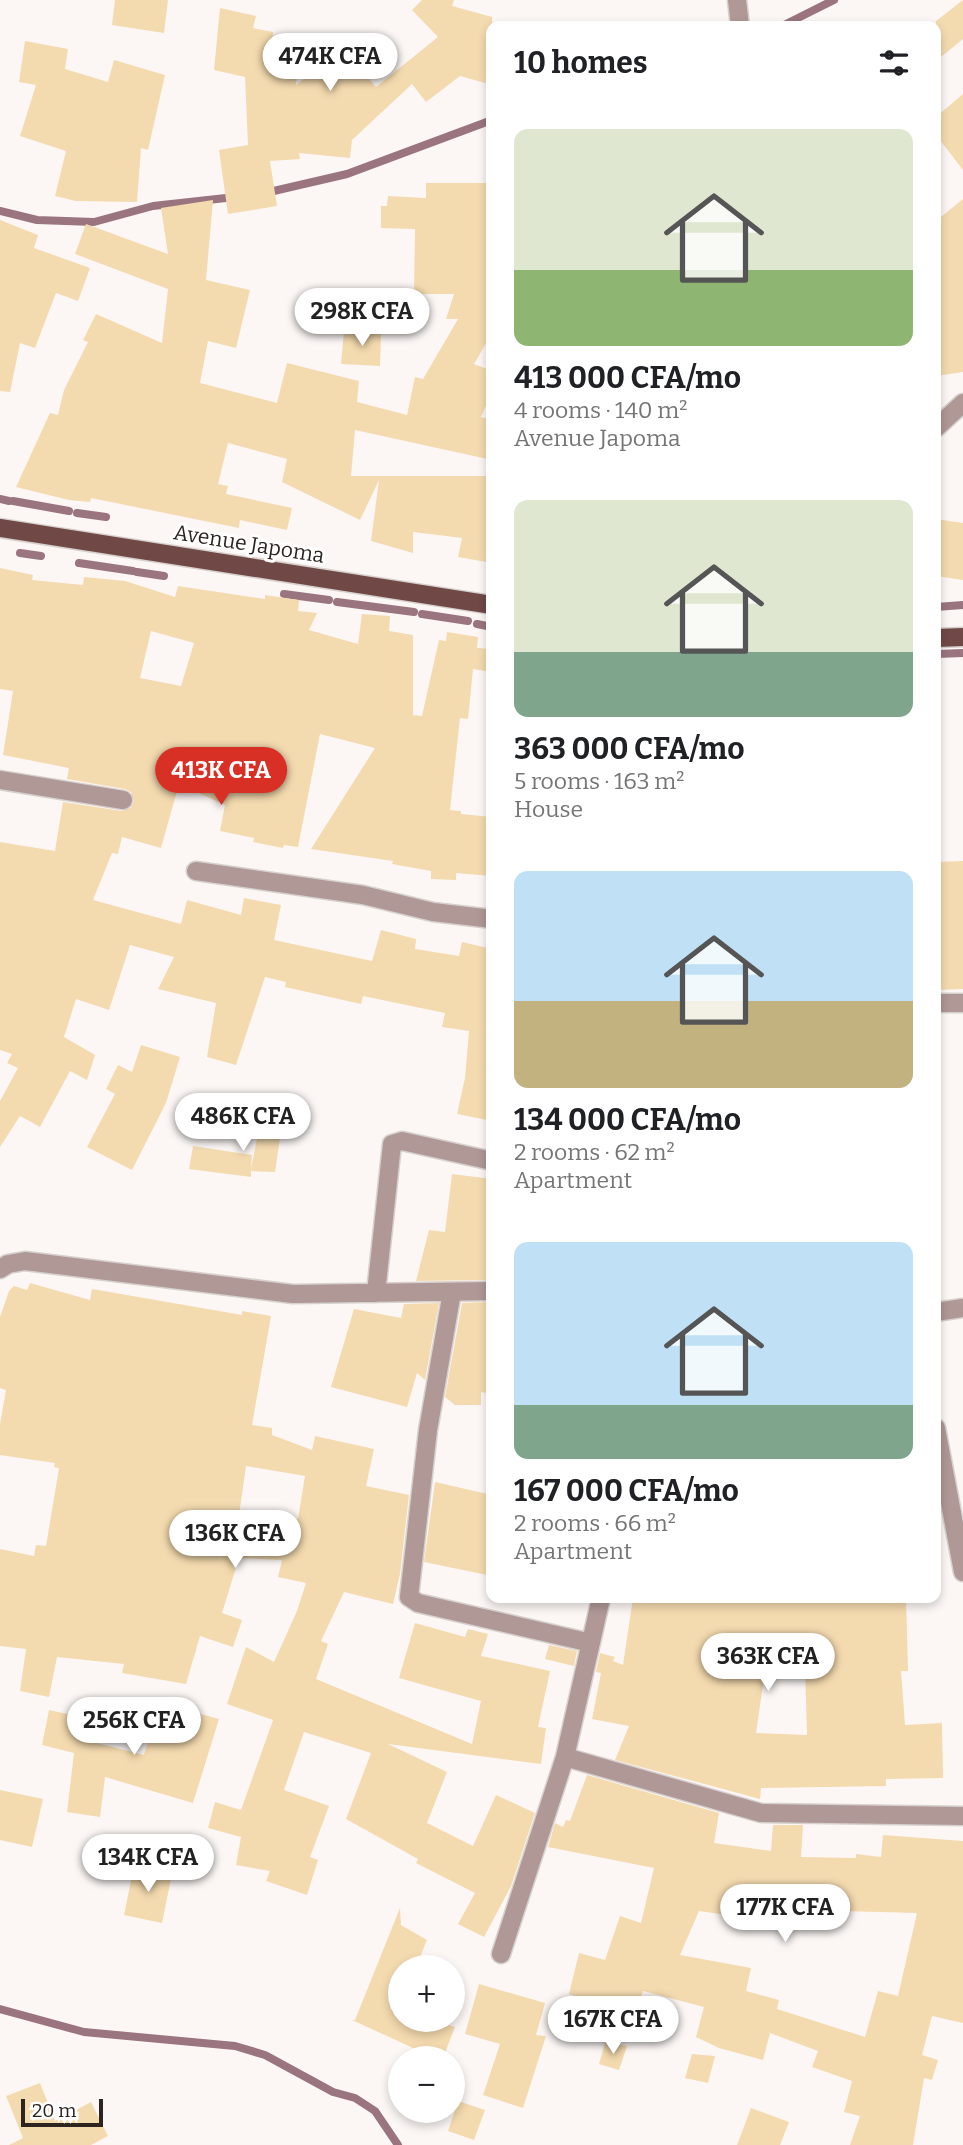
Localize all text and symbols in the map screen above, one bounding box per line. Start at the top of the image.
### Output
pin: 474K CFA [258,34,402,93]
text: 474K CFA [279,42,381,70]
icon: filters [875,44,913,82]
text: 10 homes [514,45,648,81]
icon: home [651,175,777,301]
pin: 298K CFA [290,288,434,348]
text: 298K CFA [311,297,413,325]
text: 413 000 CFA/mo [514,360,741,396]
text: 4 rooms · 140 m² [514,396,687,424]
text: Avenue Japoma [514,424,681,452]
street label: Avenue Japoma [172,519,327,569]
icon: home [651,546,777,672]
text: 363 000 CFA/mo [514,731,745,767]
pin: 413K CFA [149,748,293,807]
text: 413K CFA [171,756,271,784]
text: 5 rooms · 163 m² [514,767,684,795]
text: House [514,795,583,823]
icon: home [651,917,777,1043]
pin: 486K CFA [171,1094,315,1153]
text: 486K CFA [191,1102,295,1130]
text: 134 000 CFA/mo [514,1102,741,1138]
text: 2 rooms · 62 m² [514,1138,675,1166]
text: Apartment [514,1166,632,1194]
icon: home [651,1288,777,1414]
text: 167 000 CFA/mo [514,1473,739,1509]
text: 2 rooms · 66 m² [514,1509,676,1537]
pin: 136K CFA [163,1510,307,1570]
text: 136K CFA [185,1519,285,1547]
text: Apartment [514,1537,632,1565]
pin: 363K CFA [696,1634,840,1693]
text: 363K CFA [717,1642,819,1670]
pin: 256K CFA [62,1698,206,1757]
text: 256K CFA [83,1706,185,1734]
pin: 134K CFA [76,1834,220,1894]
text: 134K CFA [98,1843,198,1871]
pin: 177K CFA [713,1884,857,1944]
text: 177K CFA [736,1893,834,1921]
map controls [388,1955,465,2123]
button: + [388,1955,465,2032]
pin: 167K CFA [541,1996,685,2056]
text: 167K CFA [564,2005,662,2033]
button: − [388,2046,465,2123]
scale bar [21,2096,103,2128]
text: 20 m [32,2099,76,2122]

